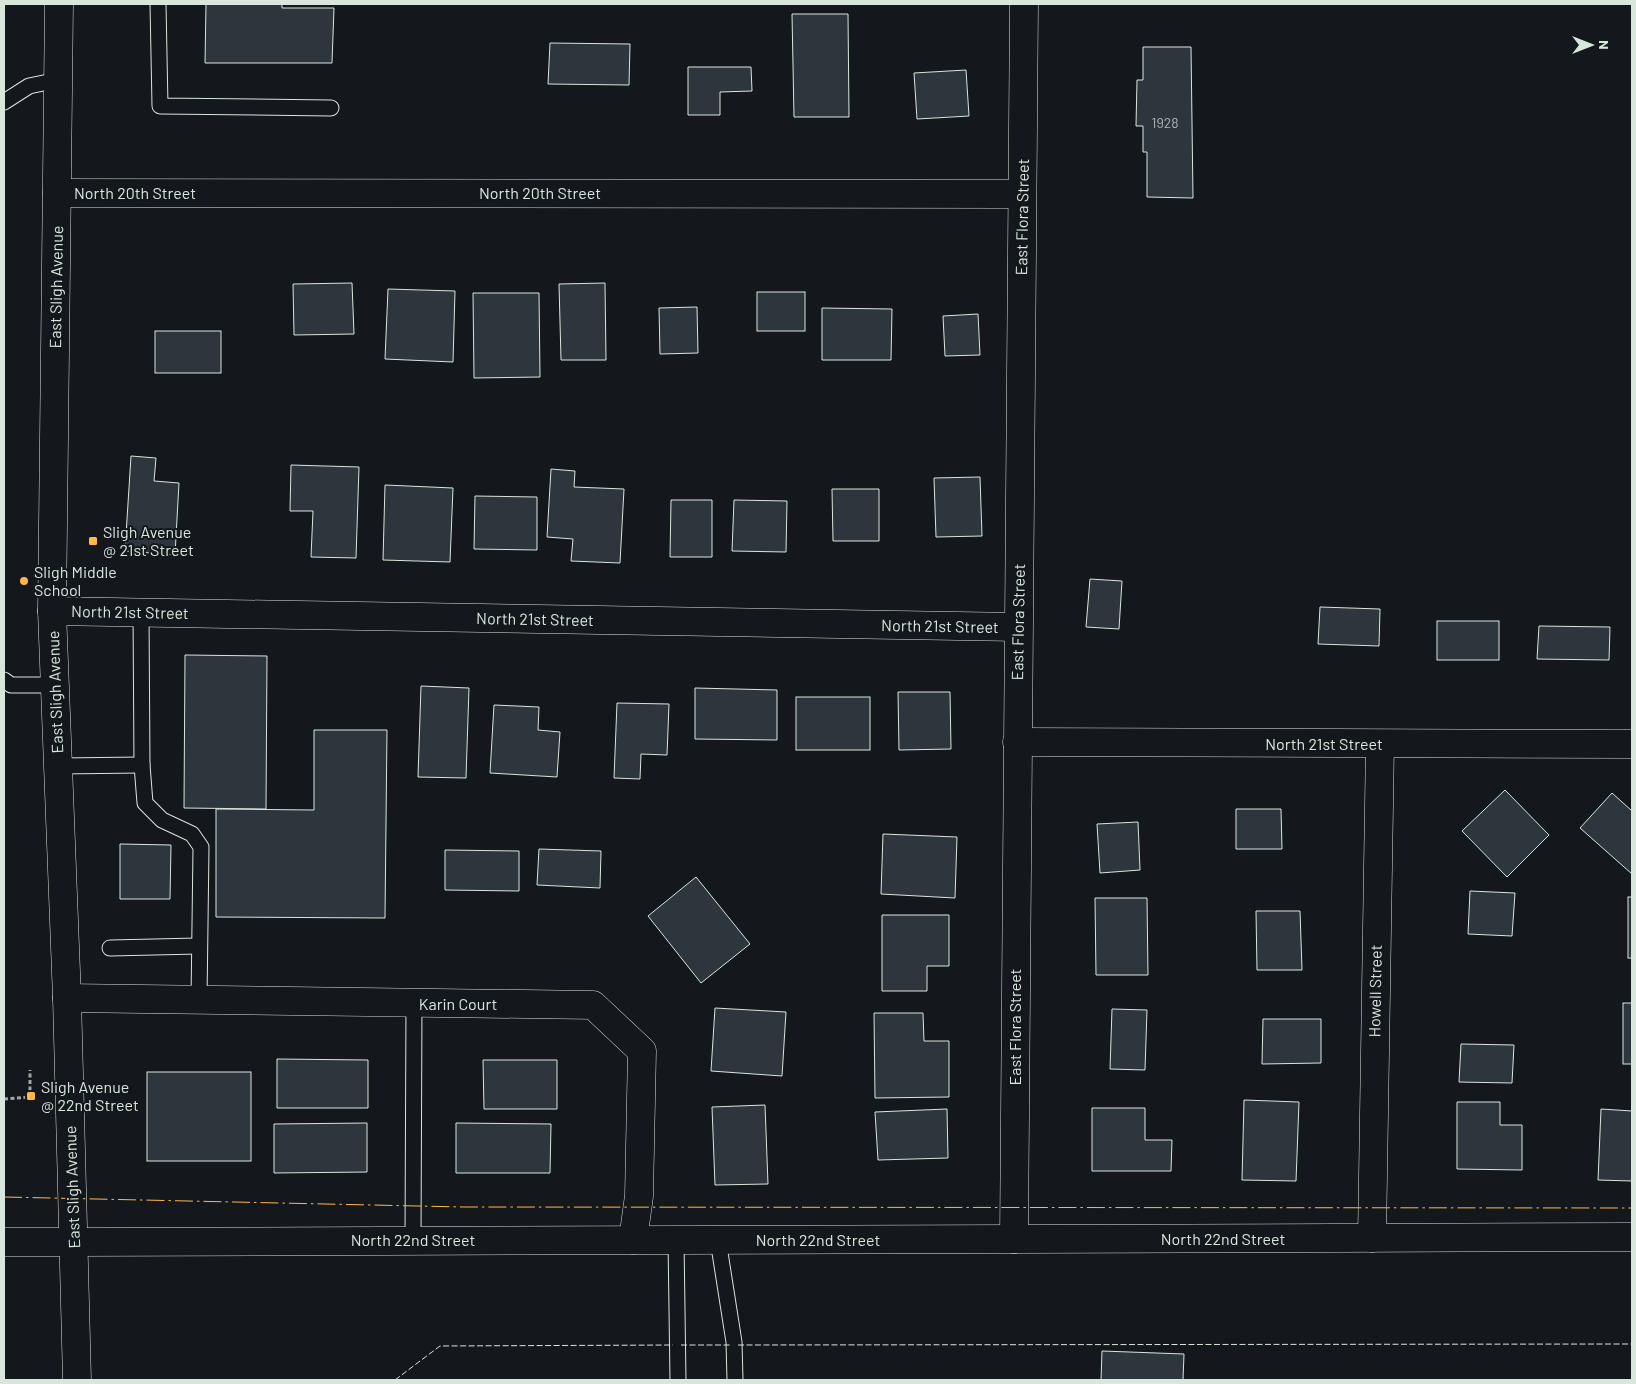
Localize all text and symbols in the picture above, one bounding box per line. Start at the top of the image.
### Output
north arrow [1566,20,1616,70]
text: N [1596,40,1613,50]
house number: 1928 [1152,114,1179,131]
street label: East Flora Street [1011,158,1032,276]
street label: North 20th Street [74,183,196,202]
street label: North 20th Street [479,183,601,202]
street label: East Sligh Avenue [45,225,66,349]
place label: Sligh Avenue @ 21st Street [103,522,194,559]
marker: Sligh Avenue @ 21st Street [87,535,99,547]
place label: Sligh Middle School [34,562,117,599]
street label: East Flora Street [1007,563,1028,681]
marker: Sligh Middle School [18,575,30,587]
street label: North 21st Street [71,601,189,622]
street label: North 21st Street [476,608,594,629]
street label: North 21st Street [881,615,999,636]
street label: East Sligh Avenue [43,630,66,754]
street label: North 21st Street [1265,734,1383,753]
street label: Howell Street [1364,944,1385,1038]
street label: East Flora Street [1005,969,1024,1085]
street label: Karin Court [419,994,497,1013]
place label: Sligh Avenue @ 22nd Street [41,1077,139,1114]
marker: Sligh Avenue @ 22nd Street [25,1090,37,1102]
street label: East Sligh Avenue [60,1125,83,1249]
street label: North 22nd Street [1161,1229,1285,1248]
street label: North 22nd Street [351,1230,475,1249]
street label: North 22nd Street [756,1230,880,1249]

